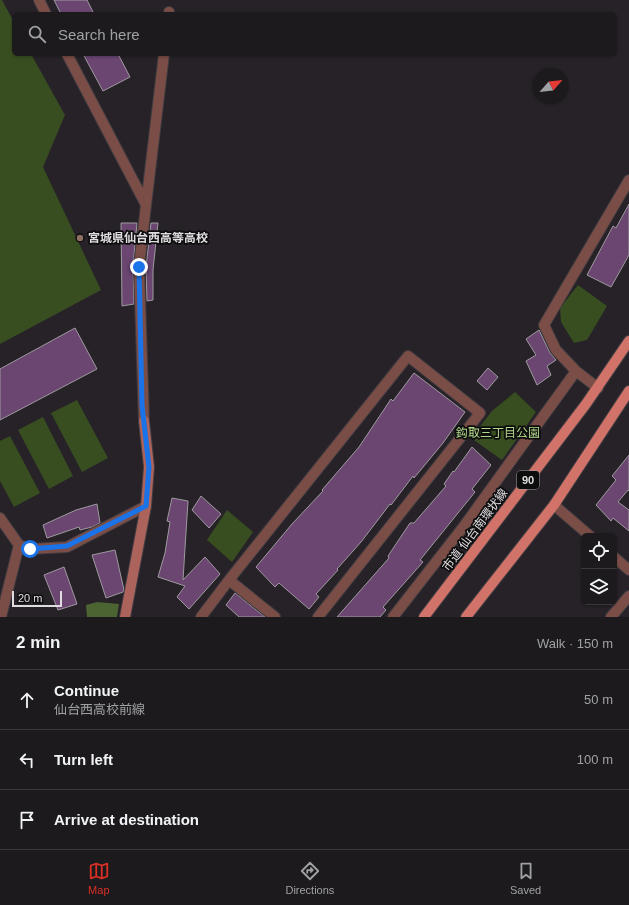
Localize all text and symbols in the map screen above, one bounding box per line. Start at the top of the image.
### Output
search box [12,12,617,56]
icon: search [26,23,48,45]
text: Search here [58,26,140,43]
north arrow [533,68,569,104]
place label: 宮城県仙台西高等高校 [88,231,208,245]
marker: 宮城県仙台西高等高校 [75,233,85,243]
route end [130,258,148,276]
park label: 鈎取三丁目公園 [456,426,540,440]
road number: 90 [517,471,539,489]
street label: 市道 仙台南環状線 [440,486,510,574]
map controls [581,533,617,605]
button: locate [581,533,617,569]
route start [21,540,39,558]
button: layers [581,569,617,605]
scale bar [12,589,62,608]
text: 20 m [18,592,42,604]
text: 2 min [16,633,60,652]
text: Walk · 150 m [537,636,613,651]
text: Continue [54,682,119,699]
icon: ahead [16,689,38,711]
text: 50 m [584,692,613,707]
text: 仙台西高校前線 [54,702,145,717]
icon: left [16,749,38,771]
text: Turn left [54,751,113,768]
text: 100 m [577,752,613,767]
icon: arrive [16,809,38,831]
text: Arrive at destination [54,811,199,828]
tab: Map [88,860,110,896]
tab: Directions [285,860,334,896]
tab: Saved [510,860,541,896]

